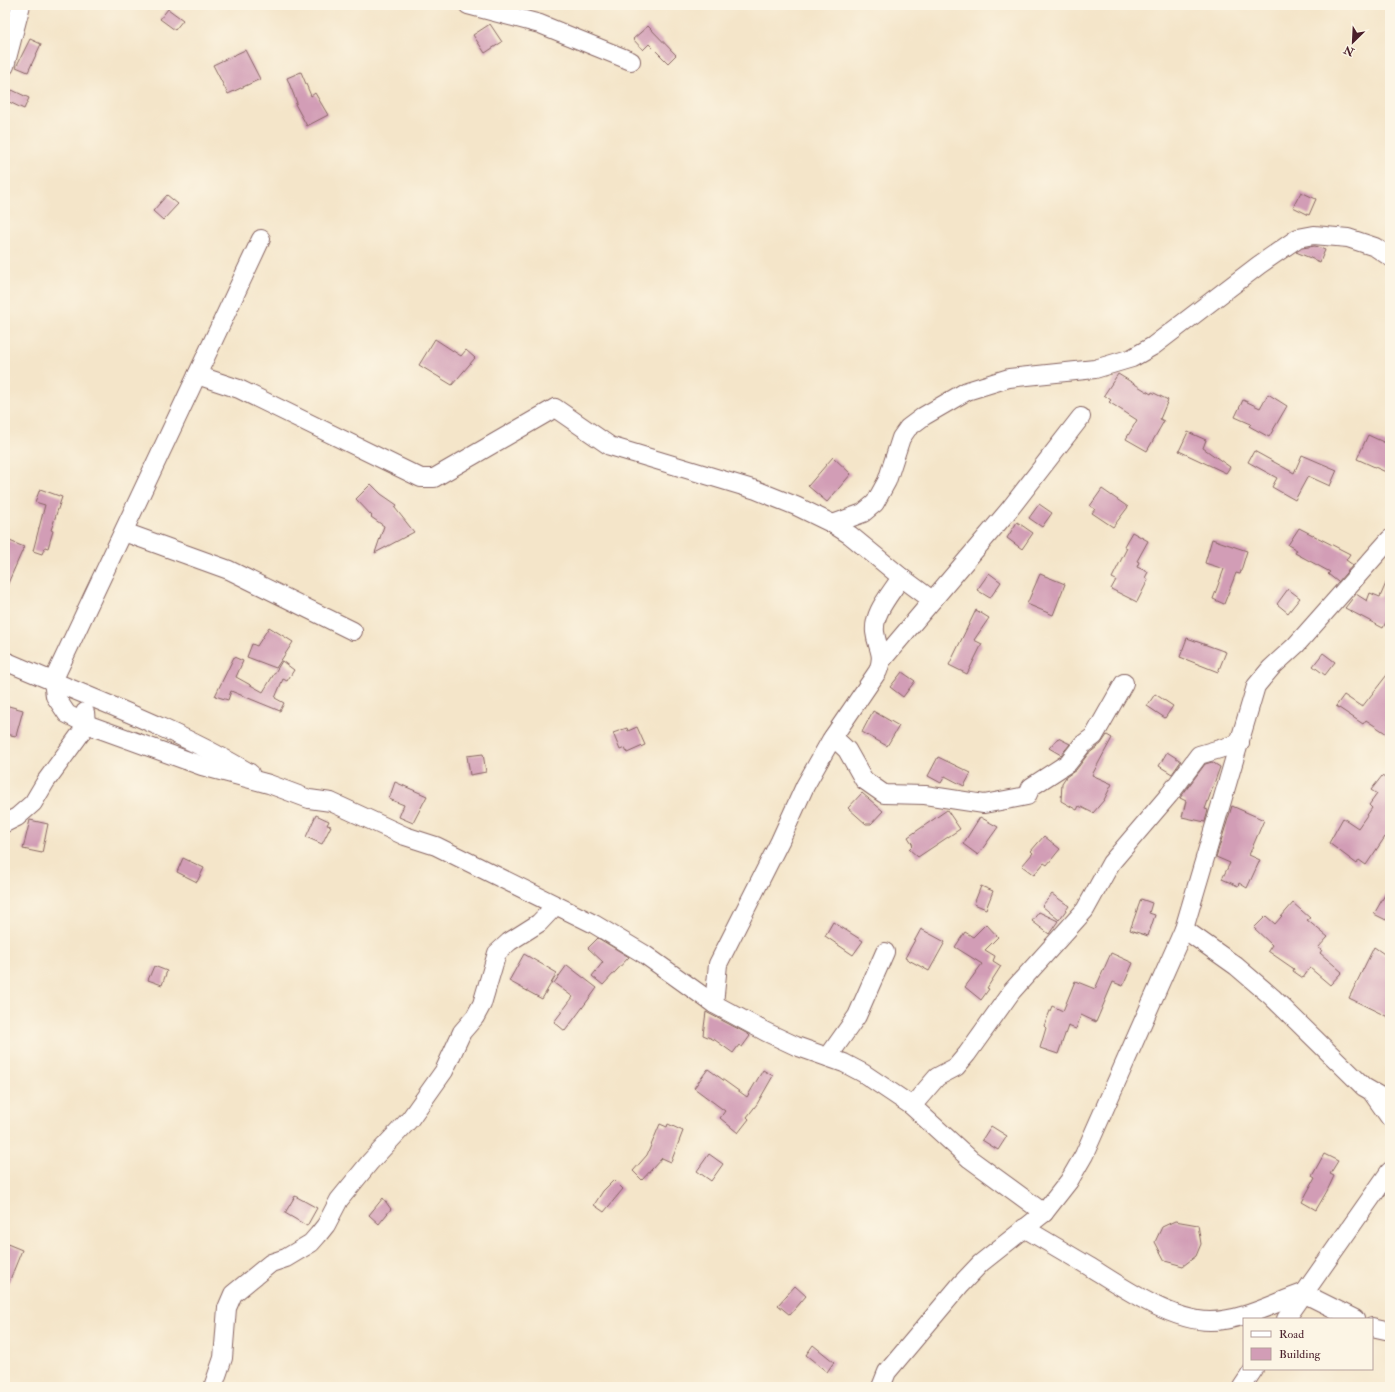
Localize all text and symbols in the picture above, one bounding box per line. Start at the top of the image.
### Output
north arrow [1333,22,1373,62]
text: N [1341,42,1357,59]
legend [1243,1318,1373,1370]
text: Road [1279,1327,1304,1342]
text: Building [1279,1347,1322,1362]

